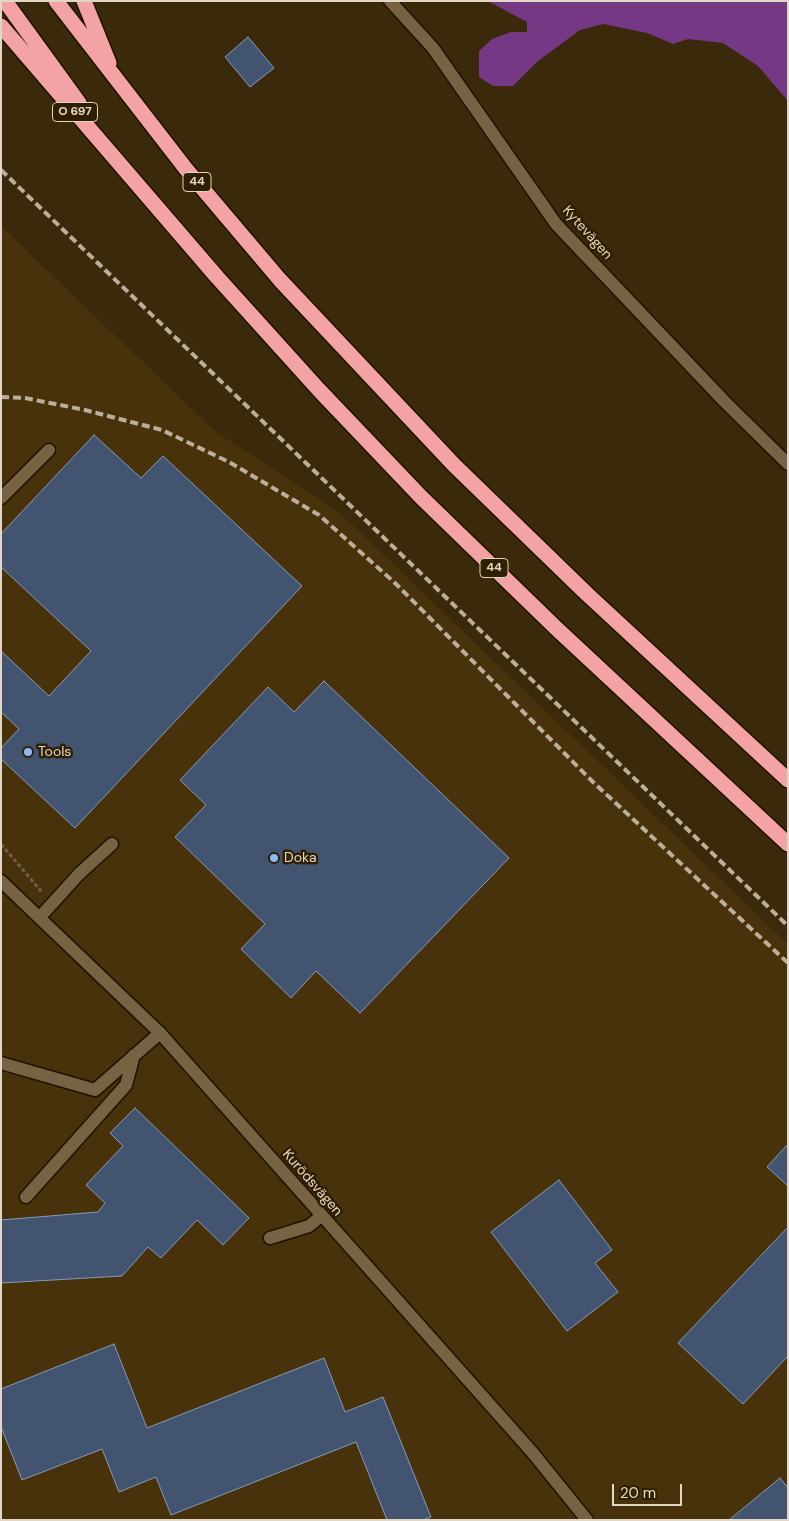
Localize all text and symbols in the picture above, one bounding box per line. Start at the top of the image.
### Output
road number: O 697 [52,102,98,121]
road number: 44 [183,172,211,192]
street label: Kytevägen [559,203,615,263]
road number: 44 [480,558,508,578]
place label: Tools [38,744,71,760]
marker: Tools [22,746,34,758]
place label: Doka [284,850,317,866]
marker: Doka [268,852,280,864]
street label: Kurödsvägen [279,1146,345,1220]
scale bar [614,1474,684,1506]
text: 20 m [620,1483,656,1503]

